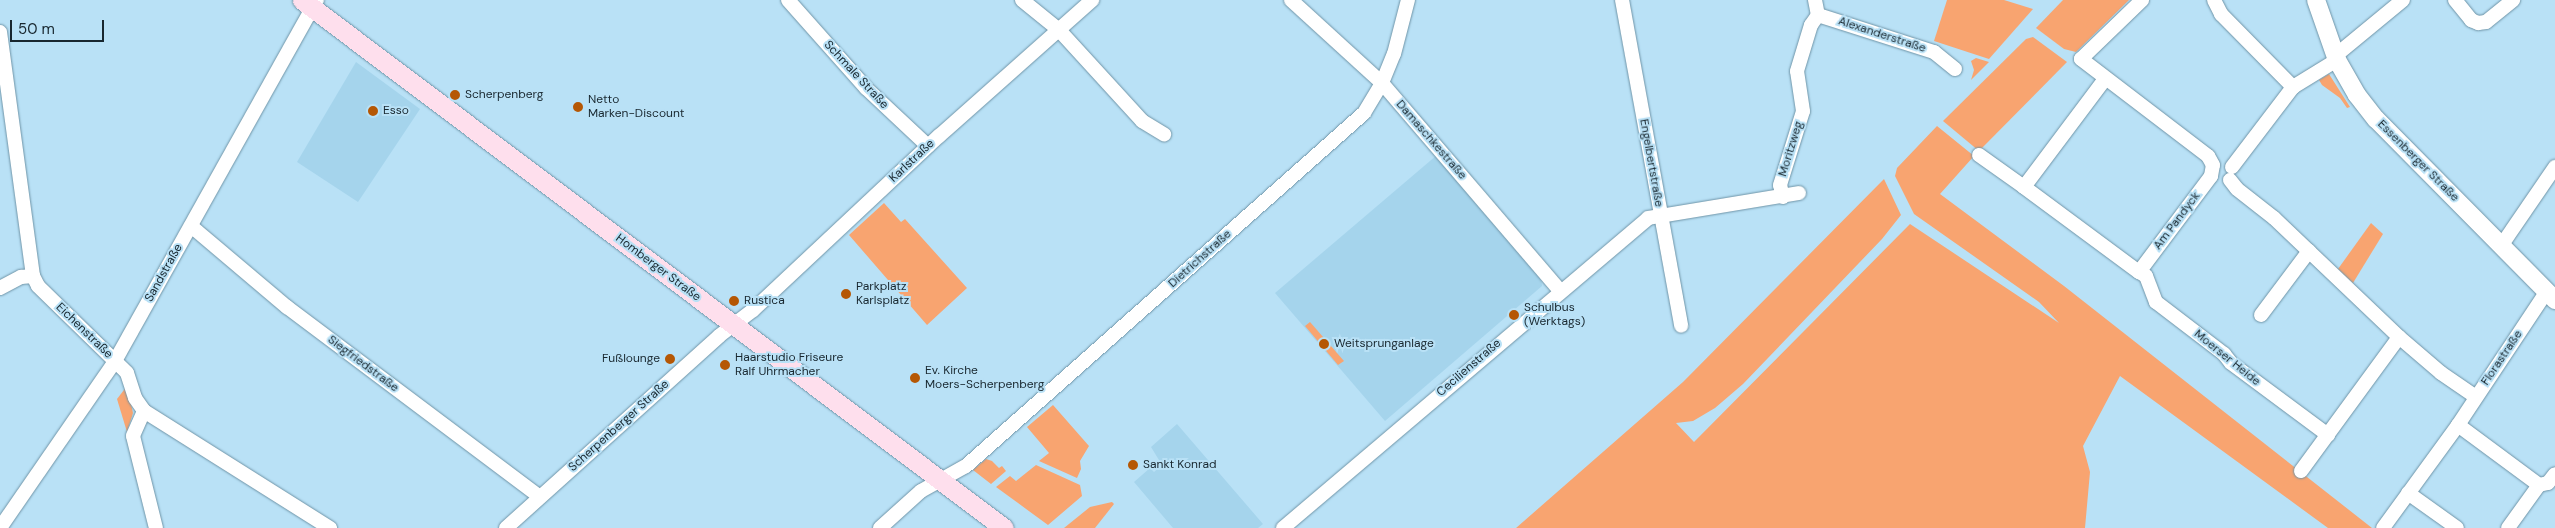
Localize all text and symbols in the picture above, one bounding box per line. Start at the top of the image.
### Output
scale bar [12,10,106,42]
street label: Alexanderstraße [1836,14,1928,56]
text: 50 m [18,19,55,39]
street label: Schmale Straße [821,38,891,112]
place label: Scherpenberg [465,88,544,102]
marker: Scherpenberg [449,89,461,101]
place label: Netto Marken-Discount [588,93,684,121]
street label: Damaschkestraße [1393,97,1469,183]
marker: Netto Marken-Discount [572,101,584,113]
place label: Esso [383,104,409,118]
marker: Esso [367,105,379,117]
street label: Essenberger Straße [2374,117,2462,205]
street label: Engelbertstraße [1636,118,1666,208]
street label: Moritzweg [1776,120,1806,178]
street label: Karlstraße [886,137,938,185]
street label: Am Pandyck [2151,189,2203,253]
street label: Dietrichstraße [1166,227,1234,291]
street label: Homberger Straße [613,231,703,305]
street label: Sandstraße [142,242,186,304]
place label: Parkplatz Karlsplatz [856,280,909,308]
marker: Parkplatz Karlsplatz [840,288,852,300]
place label: Rustica [744,294,785,308]
marker: Rustica [728,295,740,307]
street label: Eichenstraße [53,300,115,362]
place label: Schulbus (Werktags) [1524,301,1585,329]
marker: Schulbus (Werktags) [1508,309,1520,321]
street label: Moerser Heide [2191,327,2263,389]
street label: Florastraße [2478,328,2526,388]
street label: Siegfriedstraße [325,333,401,395]
street label: Cecilienstraße [1434,336,1504,400]
place label: Weitsprunganlage [1334,337,1434,351]
marker: Weitsprunganlage [1318,338,1330,350]
place label: Haarstudio Friseure Ralf Uhrmacher [735,351,843,379]
place label: Fußlounge [602,352,660,366]
marker: Fußlounge [664,353,676,365]
marker: Haarstudio Friseure Ralf Uhrmacher [719,359,731,371]
place label: Ev. Kirche Moers-Scherpenberg [925,364,1044,392]
marker: Ev. Kirche Moers-Scherpenberg [909,372,921,384]
street label: Scherpenberger Straße [566,377,672,475]
place label: Sankt Konrad [1143,458,1216,472]
marker: Sankt Konrad [1127,459,1139,471]

